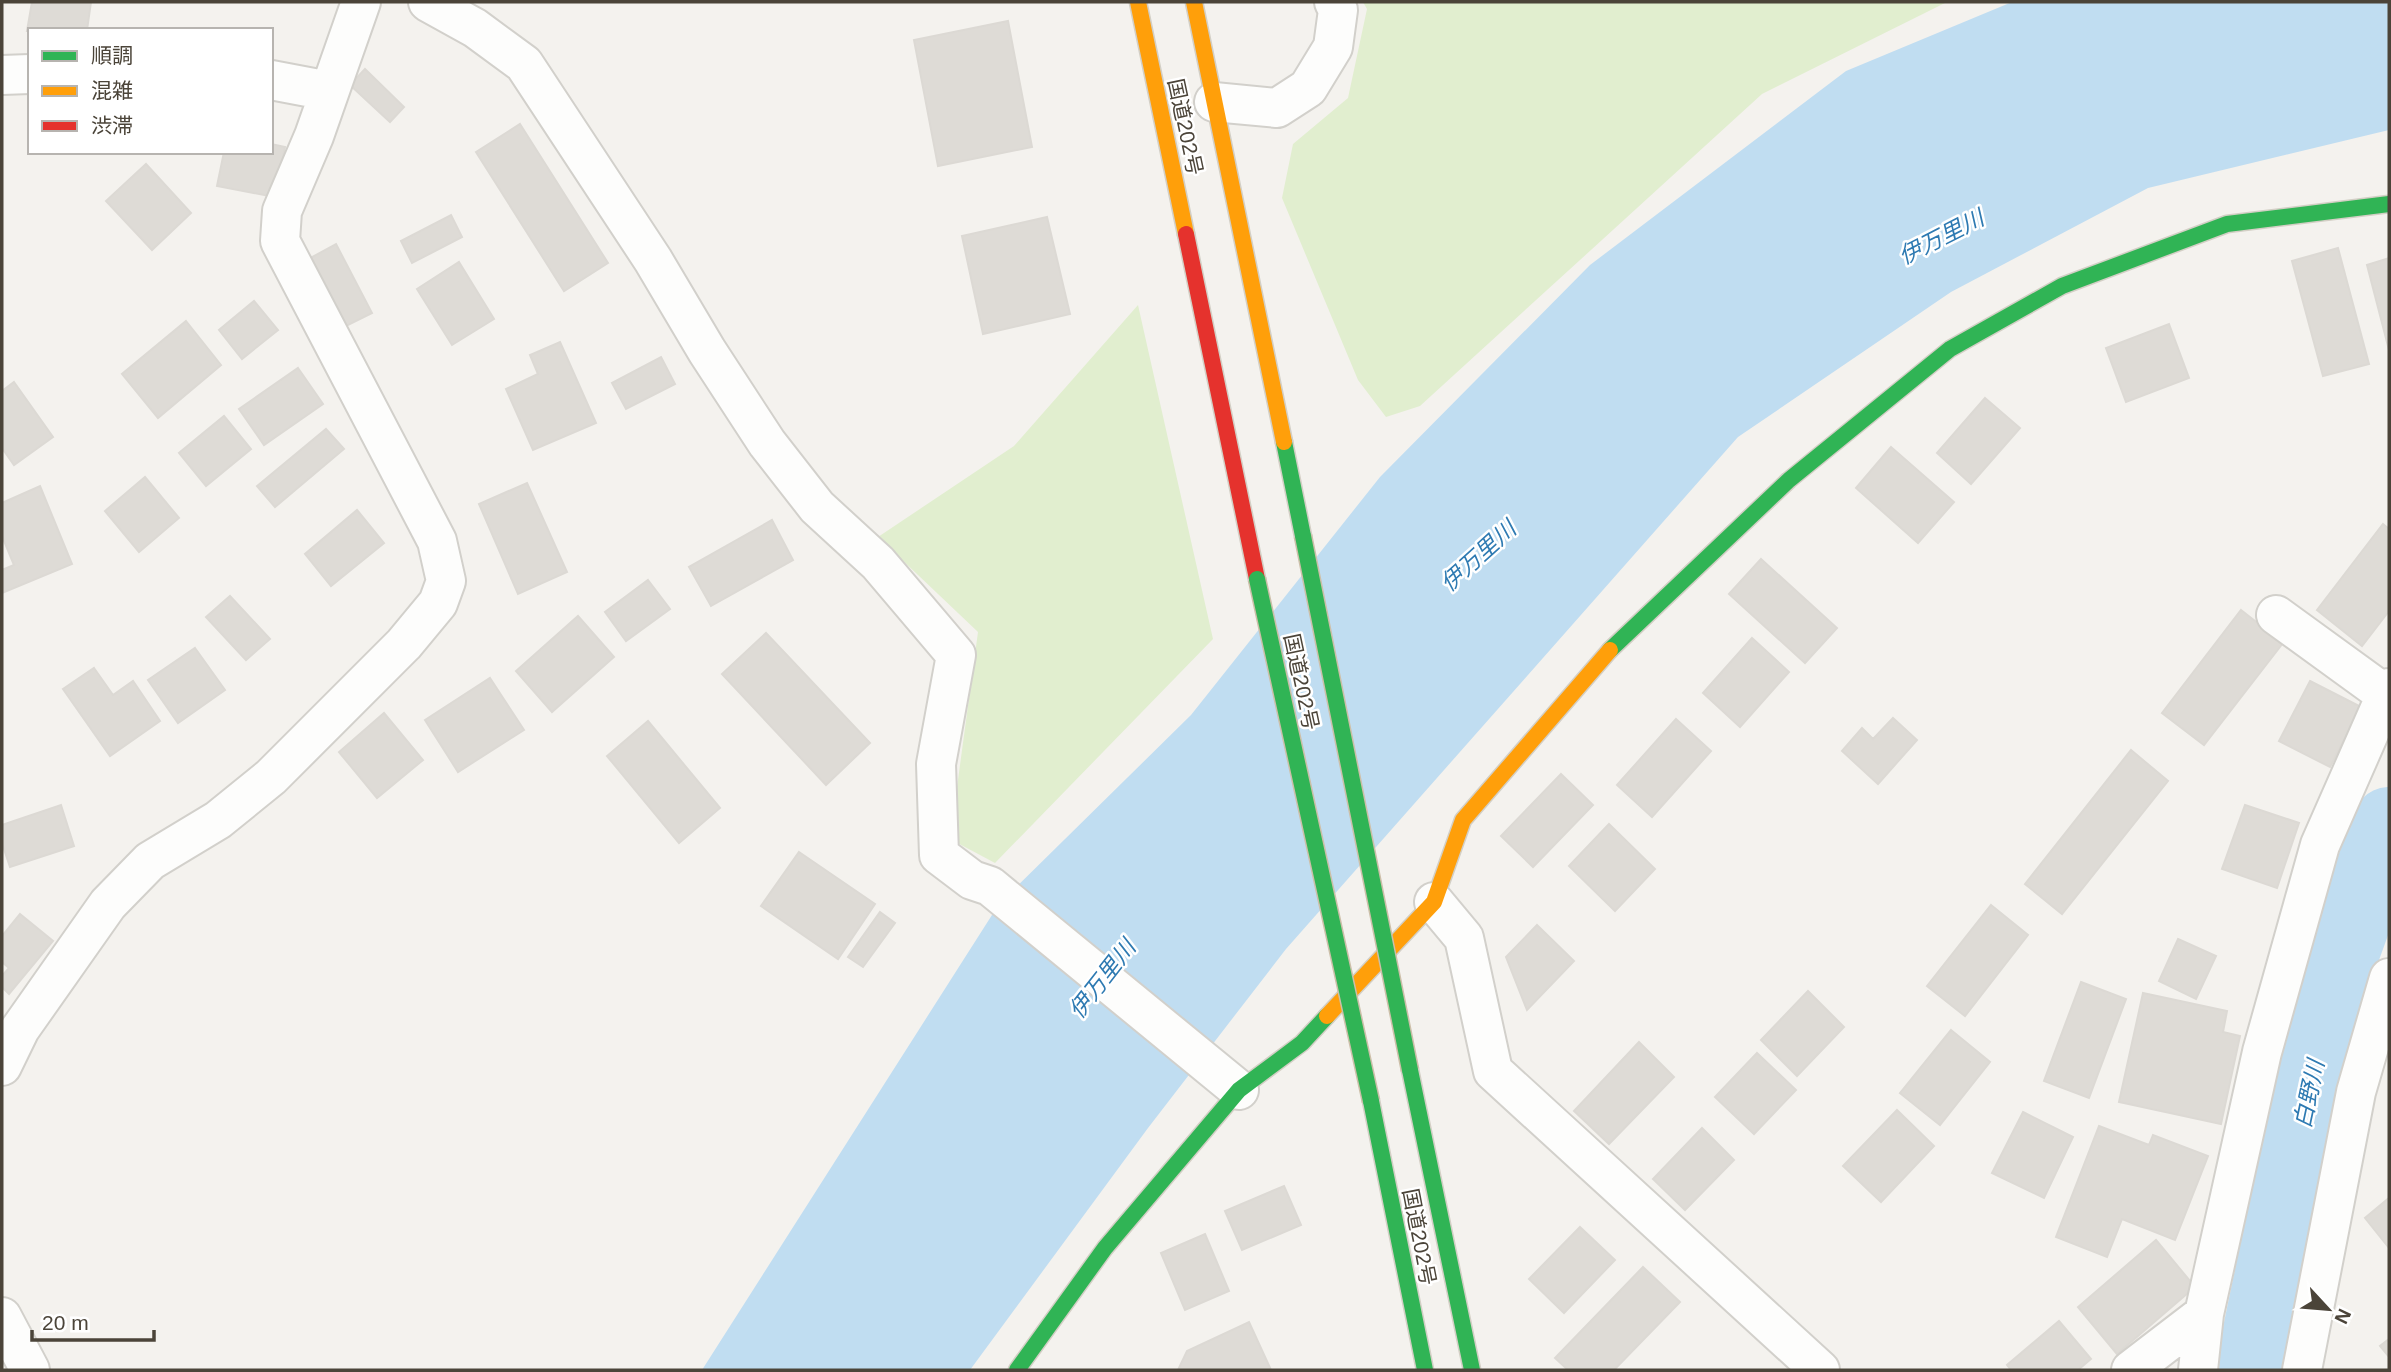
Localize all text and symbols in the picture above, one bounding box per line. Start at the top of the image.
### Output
legend [28,28,273,154]
text: 順調 [91,44,133,67]
street label: 国道202号 [1164,77,1207,177]
text: 混雑 [91,79,133,102]
text: 渋滞 [91,114,133,137]
water label: 伊万里川 [1894,203,1991,269]
water label: 伊万里川 [1435,514,1523,596]
street label: 国道202号 [1280,632,1323,732]
water label: 伊万里川 [1063,932,1142,1023]
water label: 白野川 [2289,1055,2330,1130]
street label: 国道202号 [1399,1187,1440,1287]
north arrow [2293,1274,2363,1344]
scale bar [32,1298,154,1342]
text: N [2330,1305,2355,1327]
text: 20 m [42,1311,89,1334]

